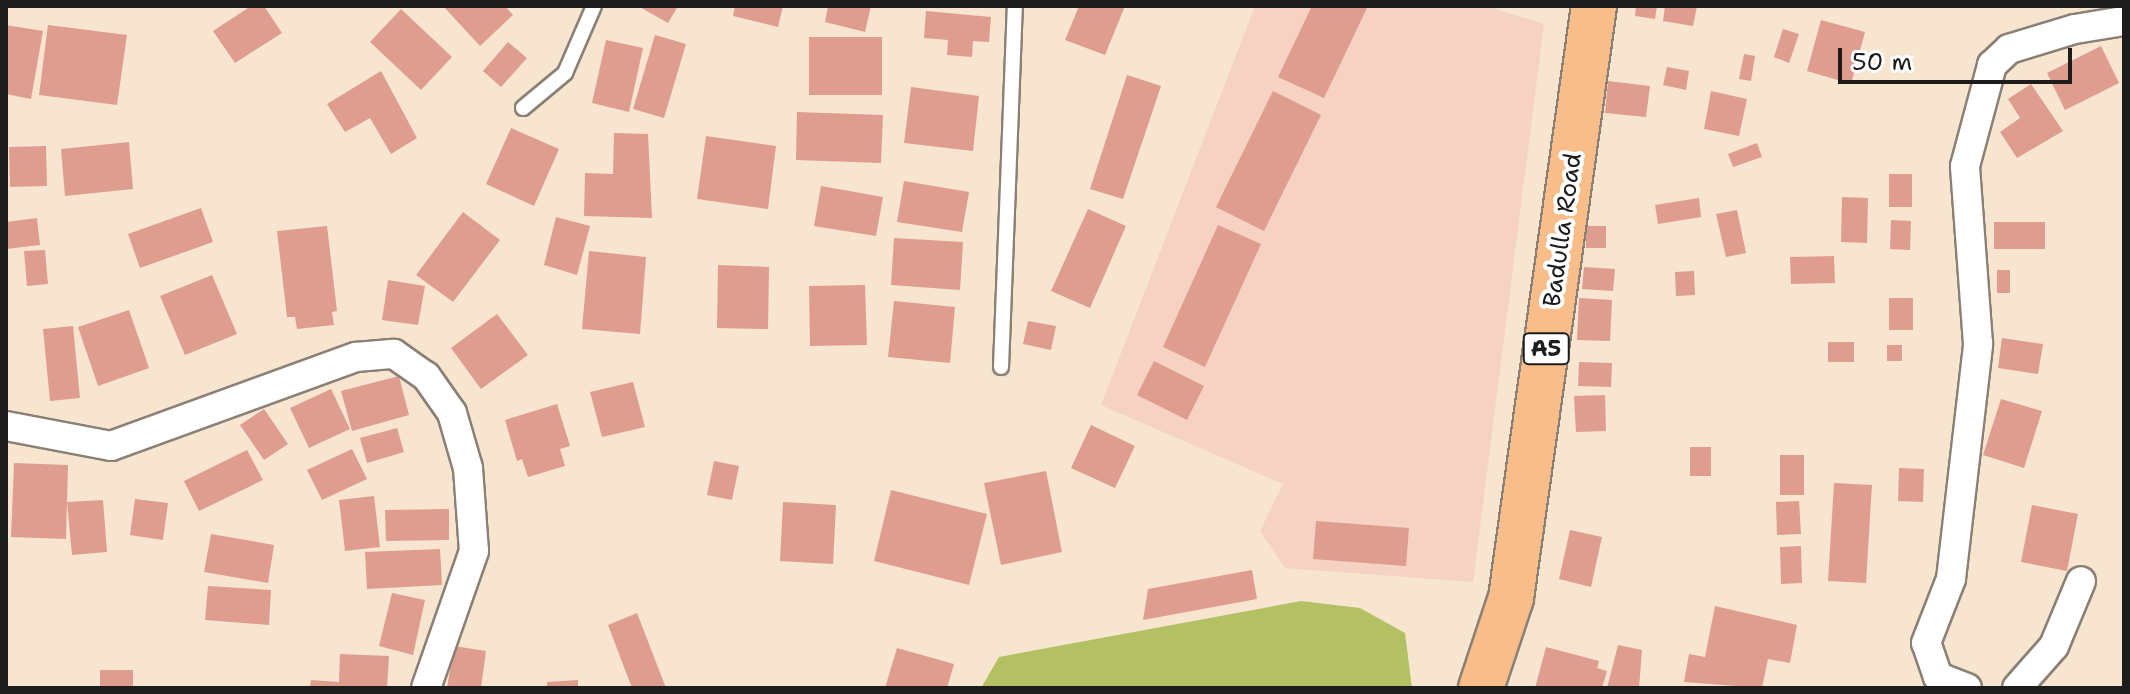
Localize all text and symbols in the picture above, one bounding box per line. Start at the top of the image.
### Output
scale bar [1842,32,2076,82]
text: 50 m [1852,46,1912,78]
street label: Badulla Road [1538,151,1588,309]
road number: A5 [1522,331,1570,367]

